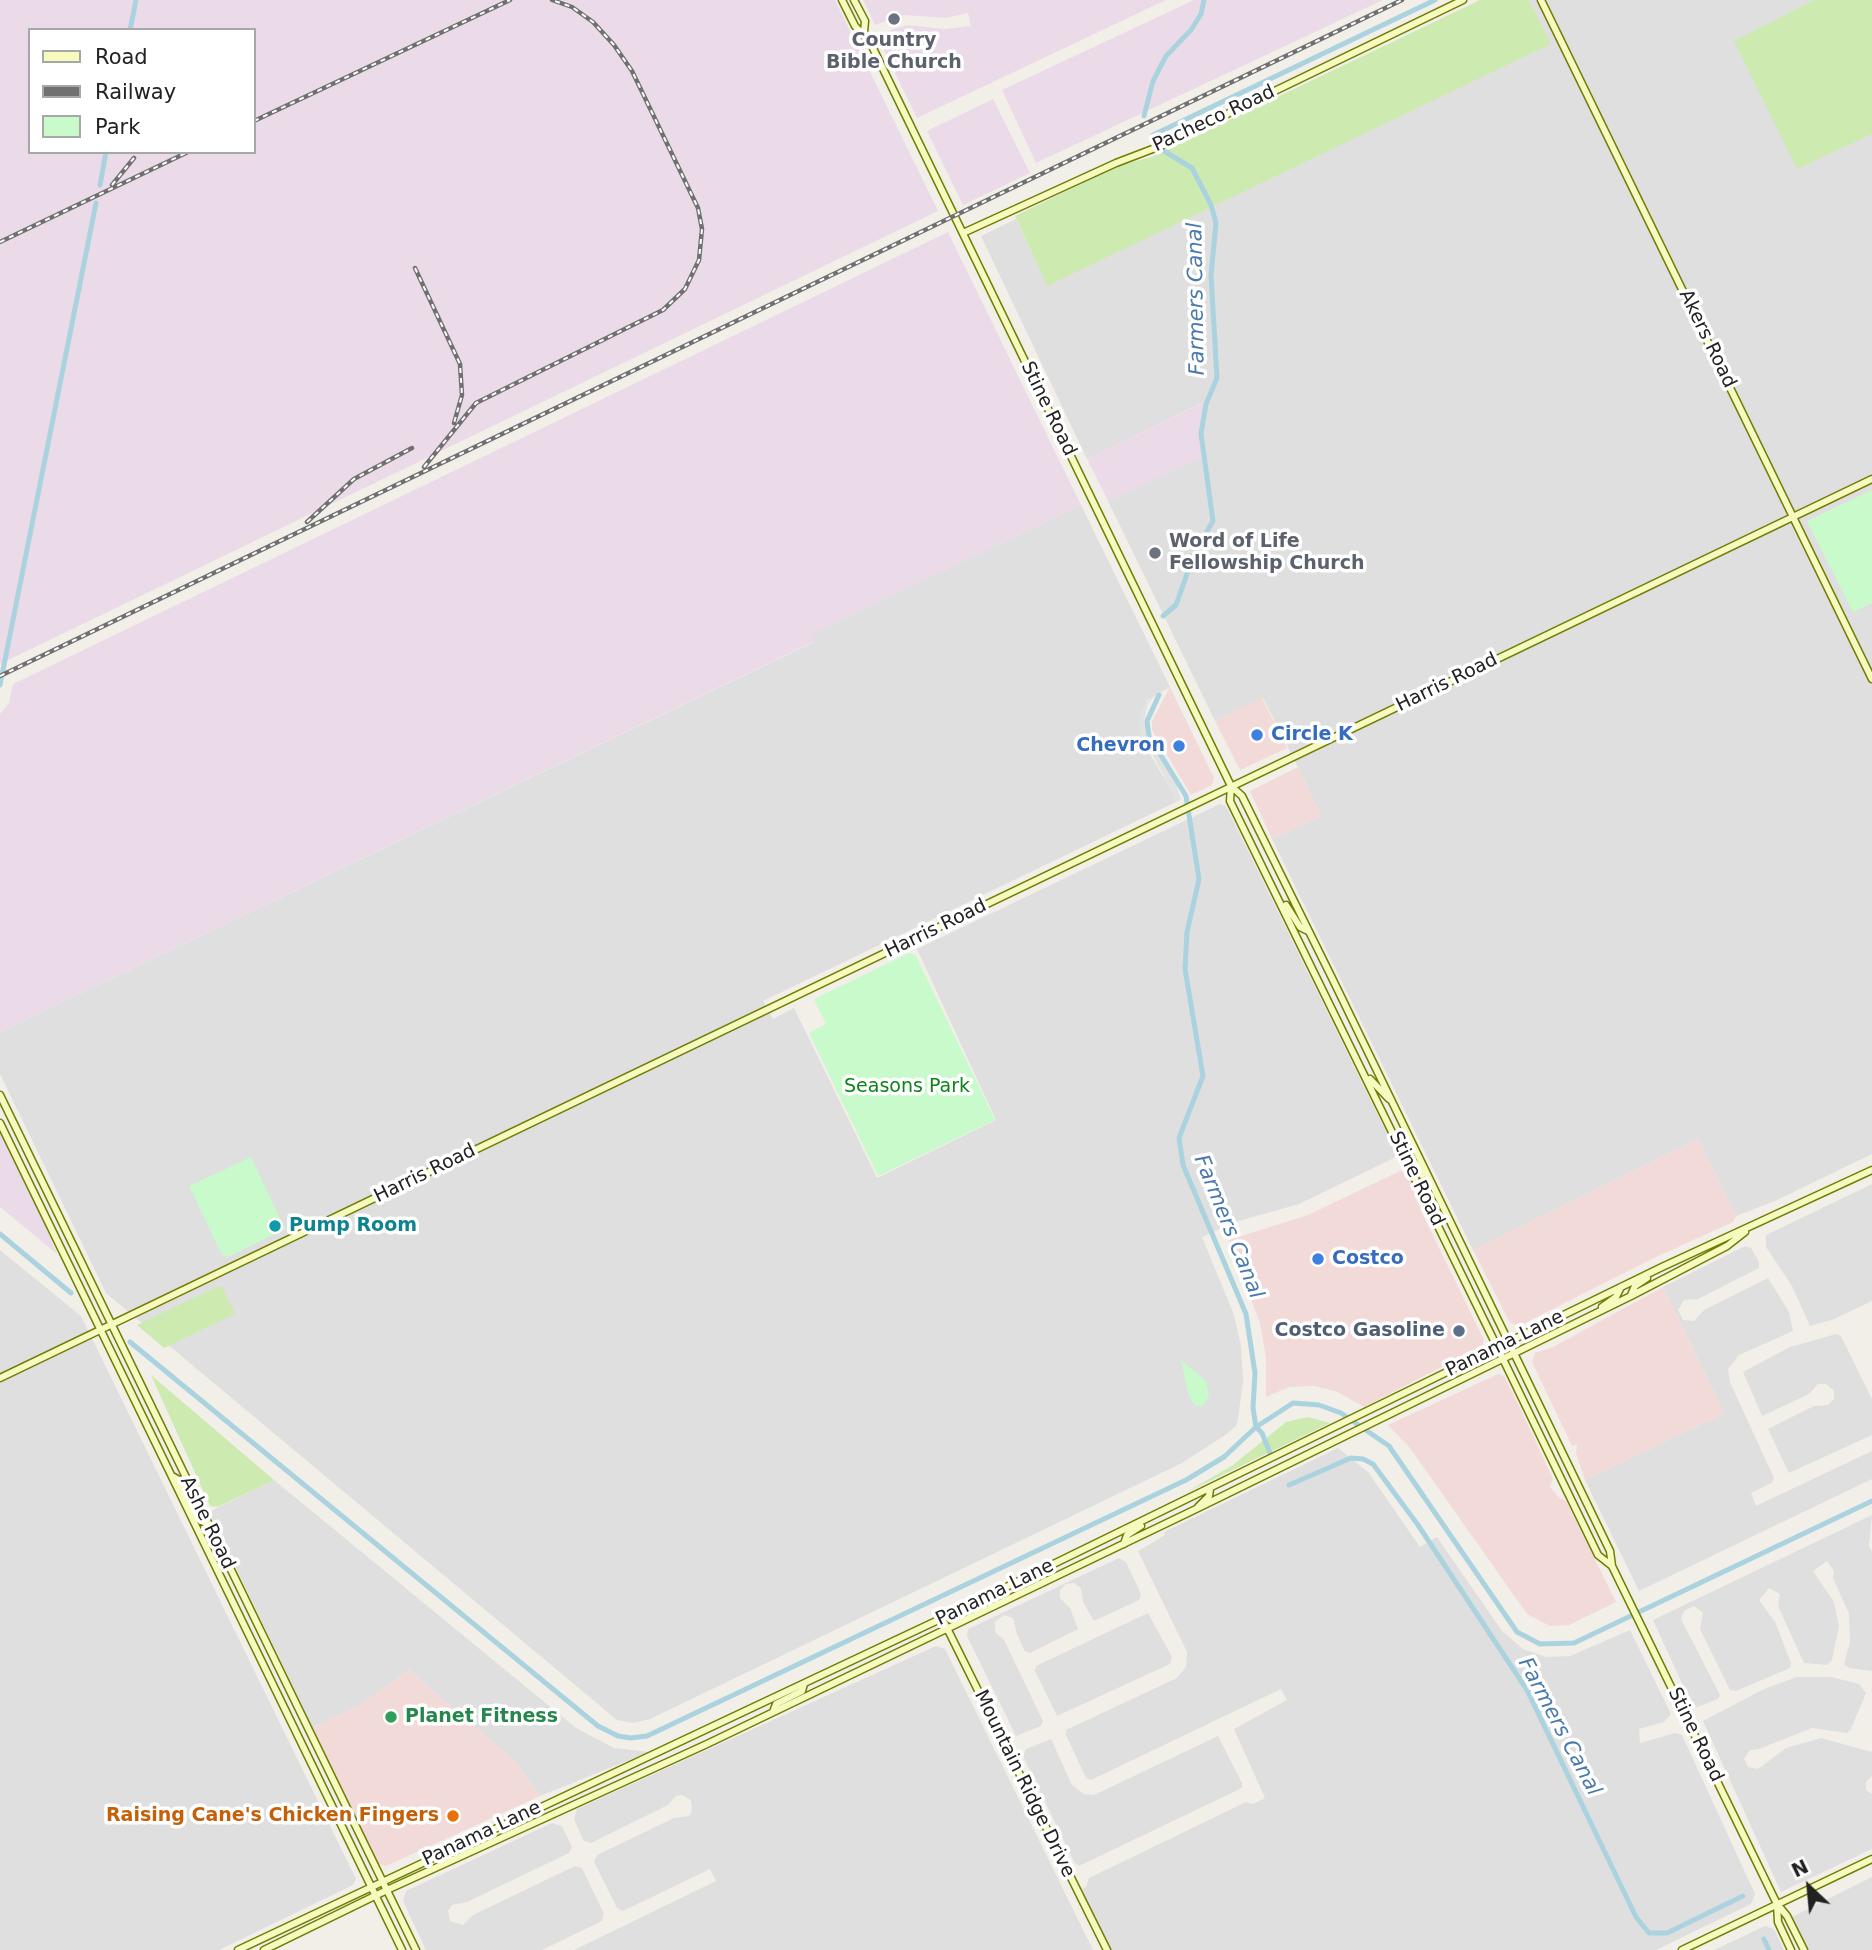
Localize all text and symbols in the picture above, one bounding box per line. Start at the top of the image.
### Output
marker: Country Bible Church [886,11,902,27]
legend [28,28,256,154]
place label: Country Bible Church [826,30,962,74]
text: Road [95,45,148,69]
text: Railway [95,80,176,104]
street label: Pacheco Road [1149,81,1279,157]
text: Park [95,115,140,139]
water label: Farmers Canal [1183,222,1211,376]
street label: Akers Road [1673,286,1741,392]
street label: Stine Road [1015,358,1081,460]
place label: Word of Life Fellowship Church [1169,531,1364,575]
marker: Word of Life Fellowship Church [1147,545,1163,561]
street label: Harris Road [1393,649,1501,717]
place label: Circle K [1271,724,1353,746]
marker: Circle K [1249,727,1265,743]
place label: Chevron [1076,735,1165,757]
marker: Chevron [1171,738,1187,754]
street label: Harris Road [882,895,990,963]
park label: Seasons Park [844,1076,970,1098]
street label: Stine Road [1383,1128,1449,1230]
street label: Harris Road [371,1140,479,1208]
water label: Farmers Canal [1188,1151,1268,1303]
place label: Pump Room [289,1215,417,1237]
marker: Pump Room [267,1218,283,1234]
place label: Costco [1332,1248,1404,1270]
marker: Costco [1310,1251,1326,1267]
street label: Panama Lane [1442,1306,1568,1382]
place label: Costco Gasoline [1274,1320,1445,1342]
marker: Costco Gasoline [1451,1323,1467,1339]
street label: Ashe Road [175,1473,239,1573]
street label: Panama Lane [932,1555,1058,1631]
water label: Farmers Canal [1512,1654,1606,1800]
street label: Stine Road [1662,1684,1728,1786]
street label: Mountain Ridge Drive [969,1687,1079,1881]
place label: Planet Fitness [405,1706,558,1728]
marker: Planet Fitness [383,1709,399,1725]
street label: Panama Lane [419,1797,545,1871]
place label: Raising Cane's Chicken Fingers [106,1805,439,1827]
marker: Raising Cane's Chicken Fingers [445,1808,461,1824]
north arrow [1774,1852,1844,1922]
text: N [1788,1855,1812,1881]

